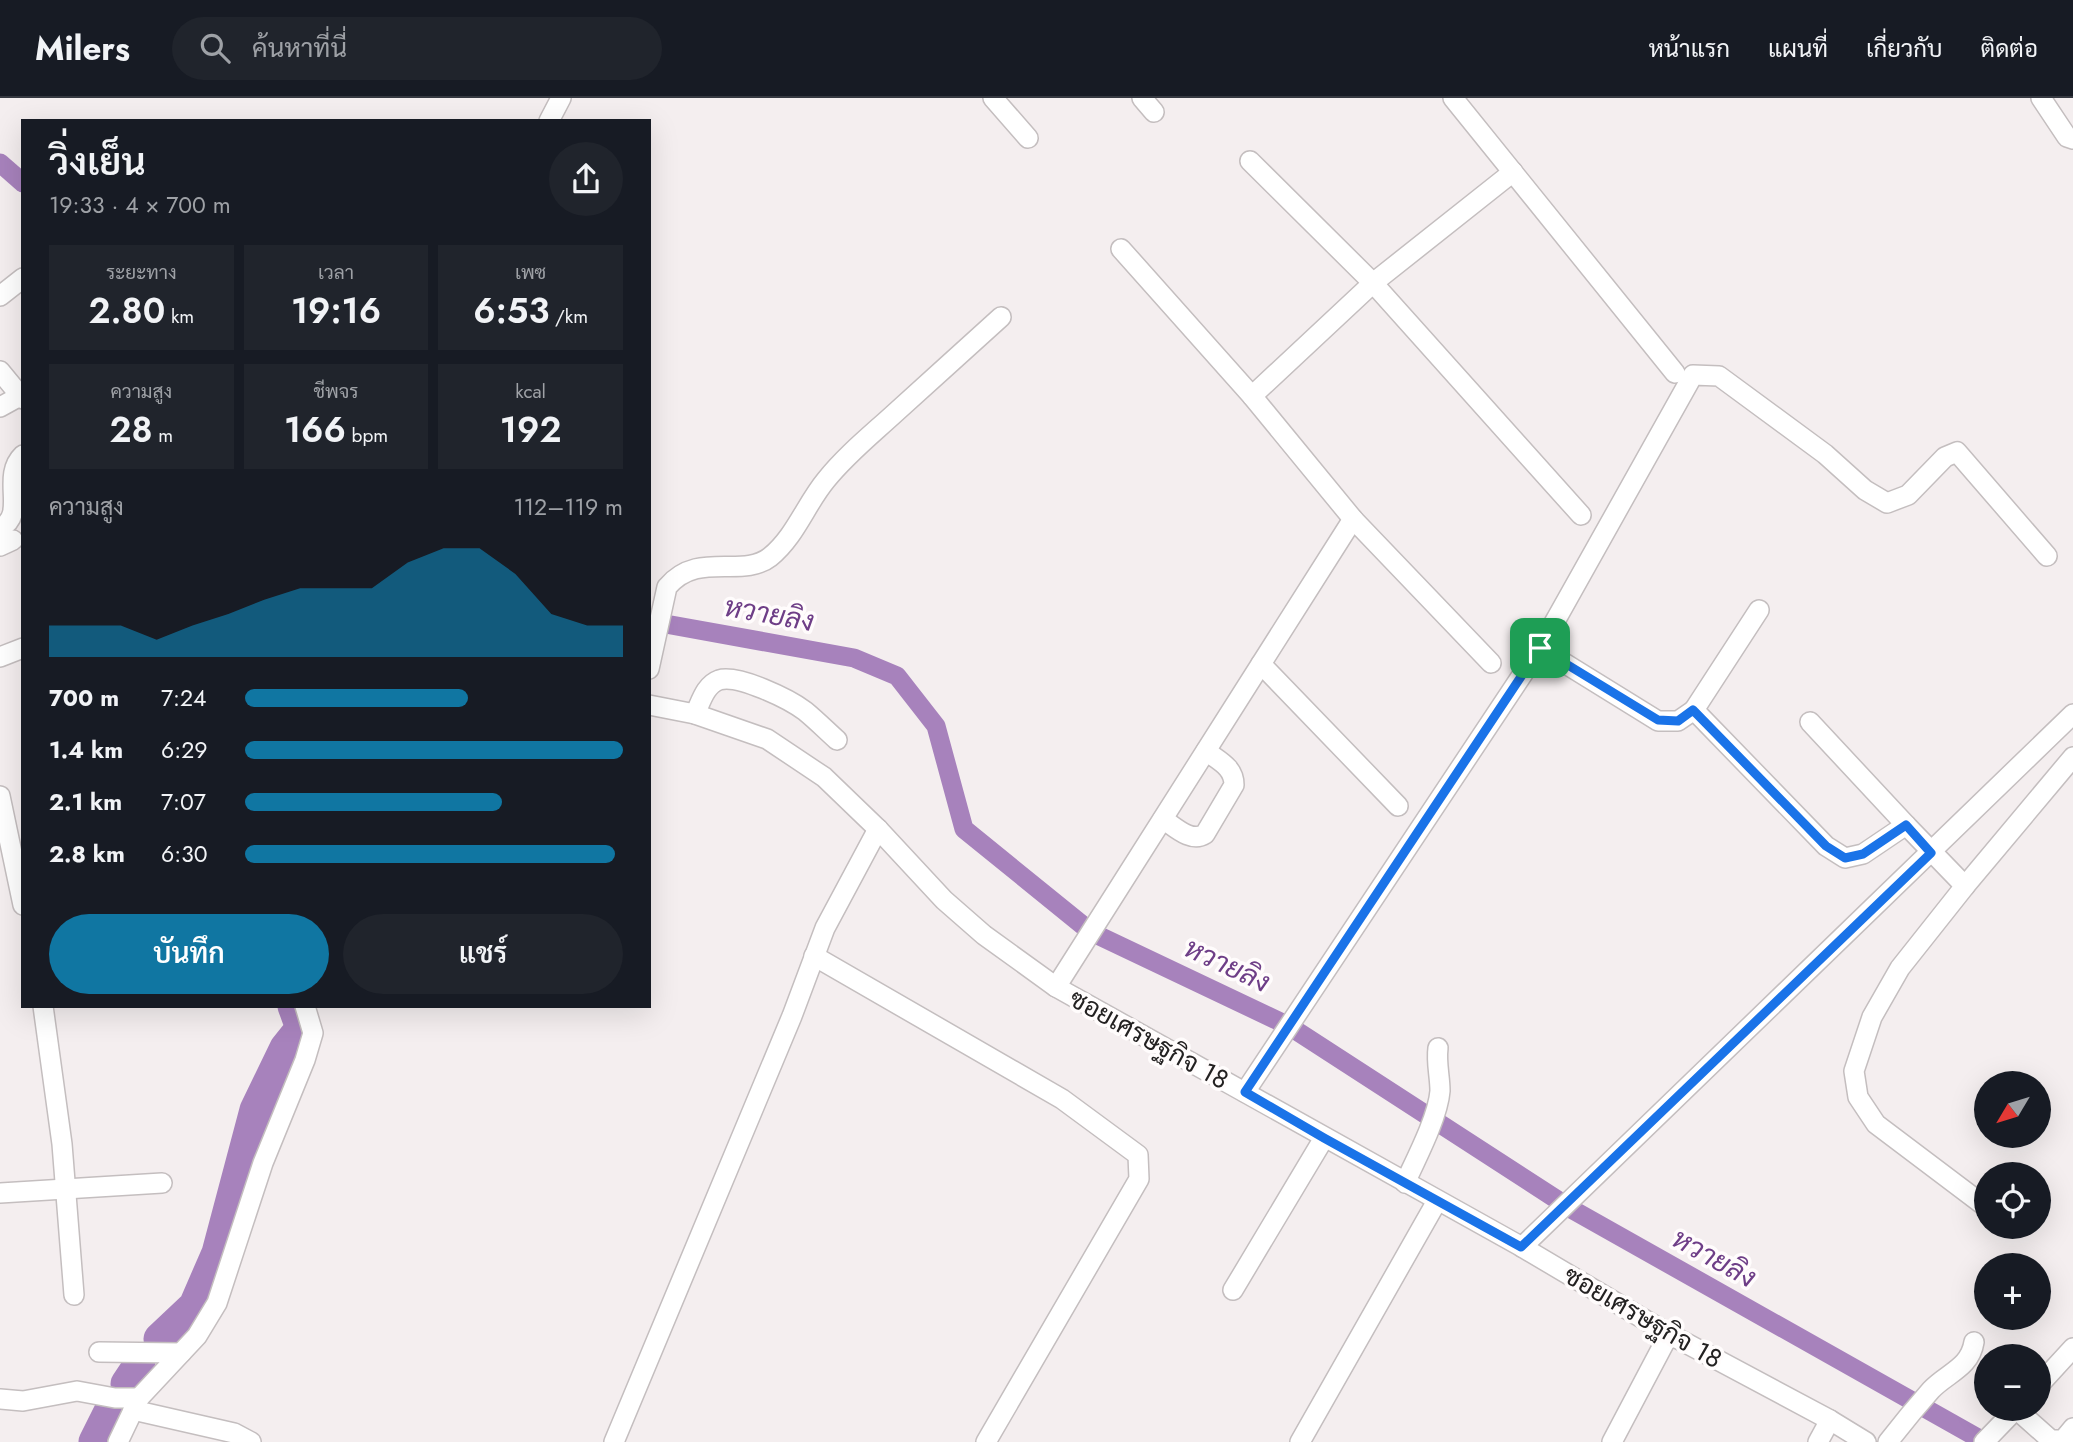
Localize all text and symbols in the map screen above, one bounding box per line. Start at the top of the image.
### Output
search box [172,17,662,80]
text: Milers [35,25,130,72]
icon: search [196,29,234,67]
text: ค้นหาที่นี่ [252,29,347,67]
text: หน้าแรก [1649,31,1730,66]
text: แผนที่ [1768,31,1828,66]
text: เกี่ยวกับ [1866,31,1943,66]
text: ติดต่อ [1981,31,2038,66]
text: วิ่งเย็น [49,134,146,189]
button: share [549,142,623,216]
text: 19:33 · 4 × 700 m [49,188,231,222]
text: ระยะทาง [106,259,177,286]
text: เวลา [318,259,354,286]
text: เพซ [515,259,546,286]
text: 2.80 [89,286,165,336]
text: 19:16 [291,286,381,336]
text: 6:53 [473,286,549,336]
text: km [165,303,194,330]
text: /km [549,303,588,330]
text: ความสูง [110,378,172,405]
text: ชีพจร [314,378,358,405]
text: kcal [515,378,546,405]
text: 28 [110,405,153,455]
text: 166 [284,405,346,455]
text: 192 [500,405,561,455]
text: m [153,422,173,449]
text: bpm [346,422,388,449]
text: ความสูง [49,490,124,524]
text: 112–119 m [513,490,623,524]
water label: หวายลิง [721,586,817,642]
pin [1510,618,1570,678]
icon: arrive [1521,629,1559,667]
text: 700 m [49,681,119,715]
text: 7:24 [161,681,206,715]
text: 1.4 km [49,733,123,767]
text: 6:29 [161,733,207,767]
text: 2.1 km [49,785,122,819]
text: 7:07 [161,785,206,819]
text: 2.8 km [49,837,125,871]
text: 6:30 [161,837,208,871]
button: บันทึก [49,914,329,994]
button: แชร์ [343,914,623,994]
water label: หวายลิง [1177,927,1277,1003]
street label: ซอยเศรษฐกิจ 18 [1062,979,1236,1099]
north arrow [1974,1071,2051,1148]
map controls [1974,1071,2051,1421]
button: locate [1974,1162,2051,1239]
water label: หวายลิง [1664,1218,1764,1298]
button: + [1974,1253,2051,1330]
street label: ซอยเศรษฐกิจ 18 [1557,1256,1729,1378]
button: − [1974,1344,2051,1421]

